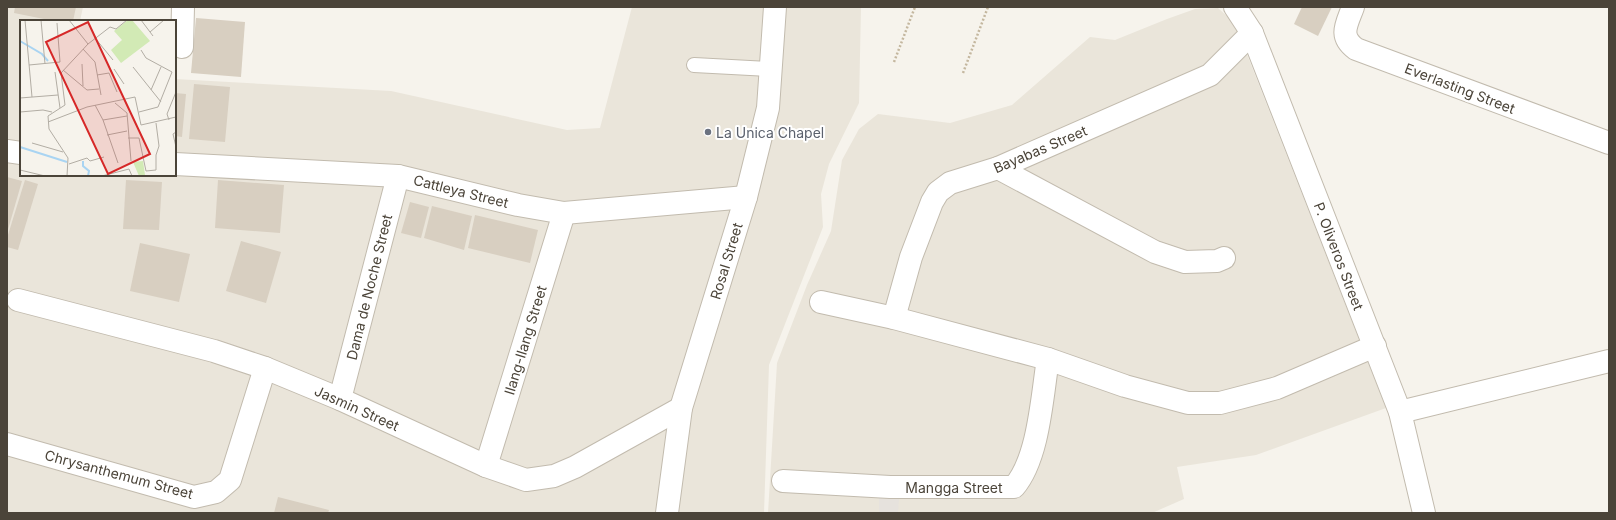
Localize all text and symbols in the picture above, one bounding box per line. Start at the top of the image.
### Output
inset map [20,20,176,176]
street label: Everlasting Street [1403,59,1518,117]
street label: Bayabas Street [991,122,1090,176]
place label: La Unica Chapel [716,124,824,141]
marker: La Unica Chapel [703,127,713,137]
street label: Cattleya Street [412,171,511,211]
street label: P. Oliveros Street [1311,200,1368,313]
street label: Dama de Noche Street [343,212,395,362]
street label: Rosal Street [706,220,746,301]
street label: Ilang-Ilang Street [500,283,550,397]
street label: Jasmin Street [312,382,402,434]
street label: Chrysanthemum Street [43,446,195,502]
street label: Mangga Street [905,479,1003,496]

